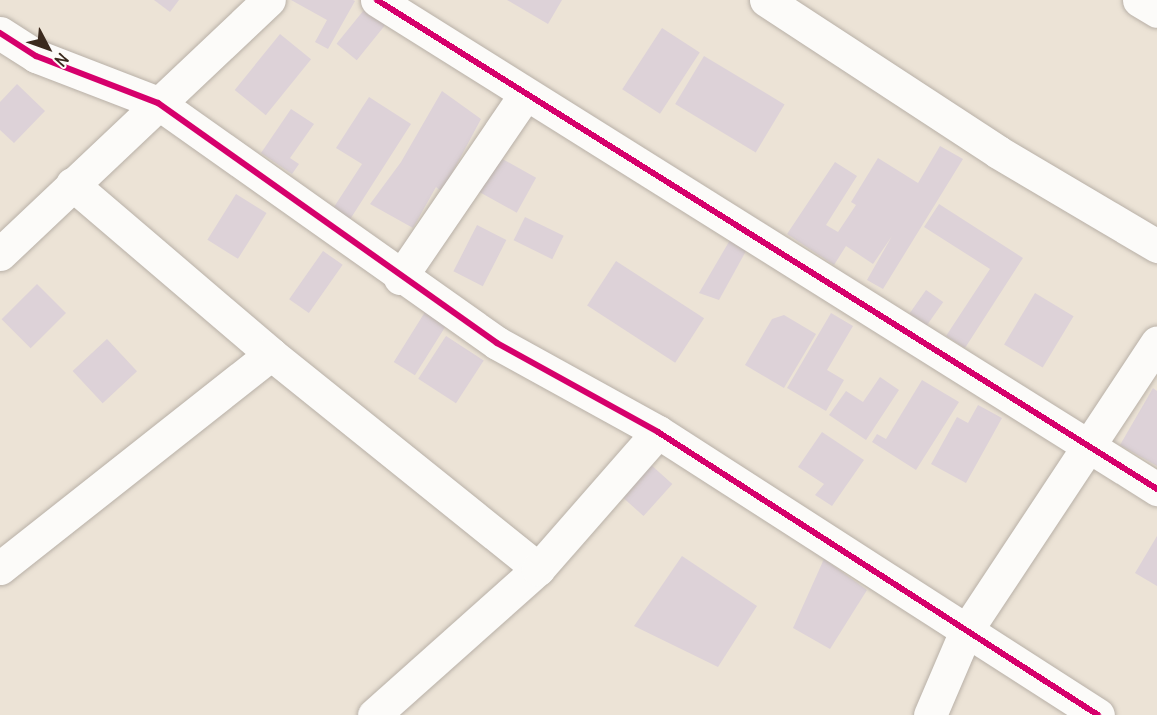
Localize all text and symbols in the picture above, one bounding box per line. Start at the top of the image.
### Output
north arrow [18,18,78,78]
text: N [50,49,73,71]

